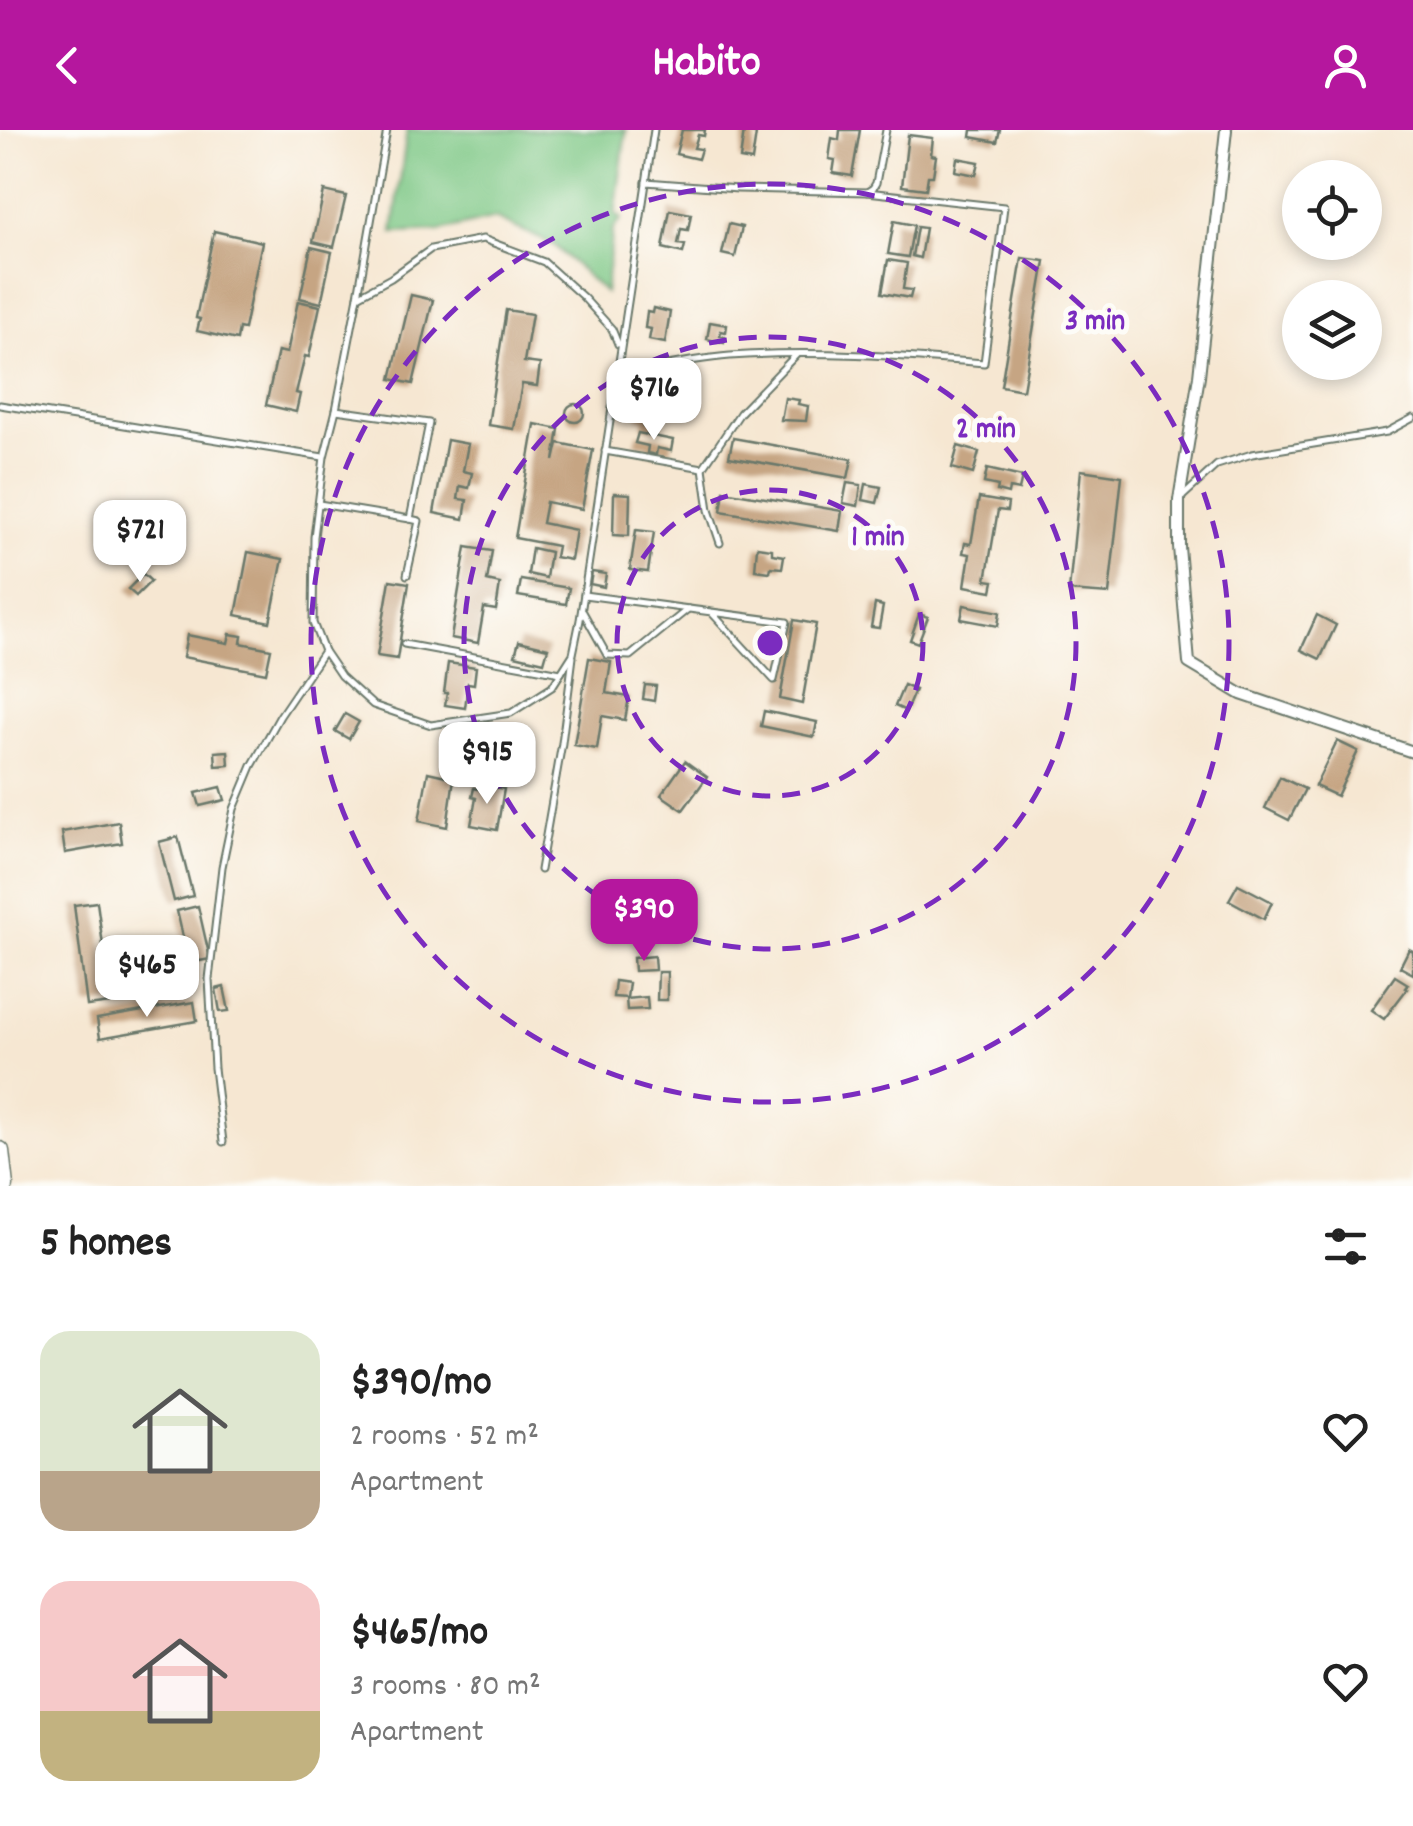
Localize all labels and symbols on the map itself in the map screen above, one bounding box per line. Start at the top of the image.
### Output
text: 3 min [1065,302,1125,345]
pin: $716 [595,358,713,443]
text: 2 min [956,410,1016,453]
pin: $721 [81,500,199,585]
text: 1 min [851,518,905,561]
centre of rings [752,625,788,661]
pin: $915 [428,722,546,807]
pin: $390 [585,879,703,964]
pin: $465 [88,935,206,1020]

